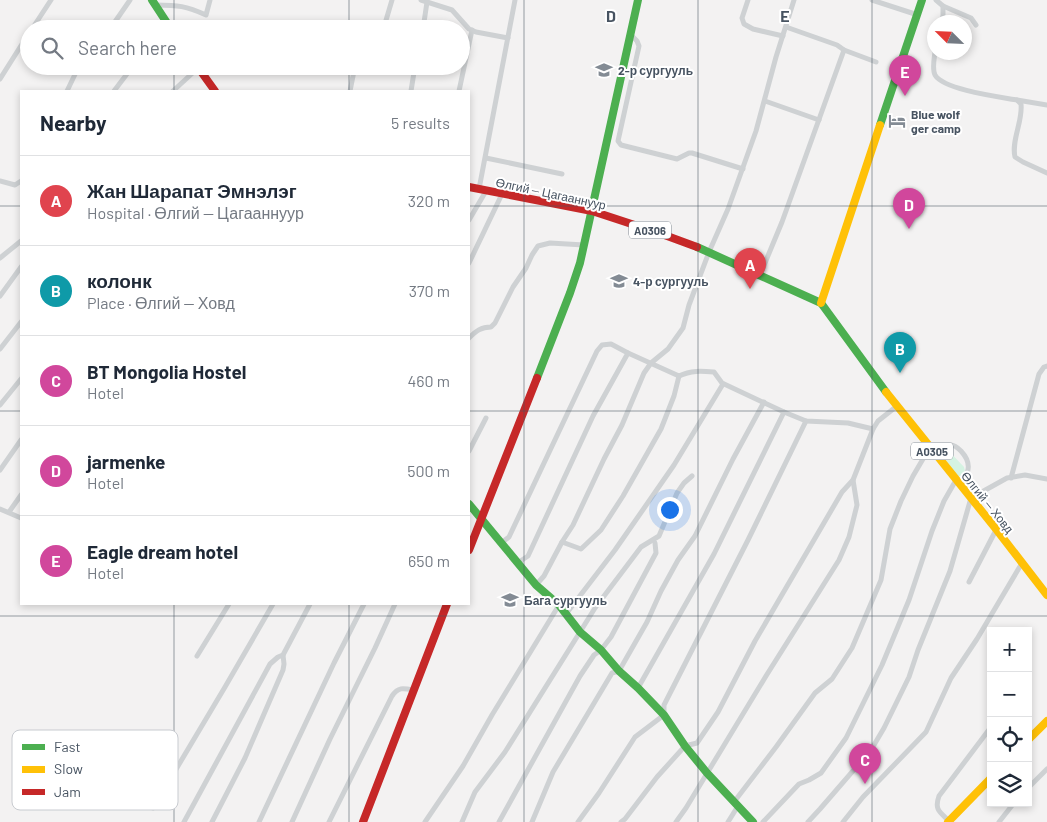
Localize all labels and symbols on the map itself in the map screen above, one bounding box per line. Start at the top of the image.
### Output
text: D [606,6,616,25]
text: E [780,6,790,25]
north arrow [927,15,972,60]
pin: E [889,55,921,96]
school or university icon: 2-р сургууль [594,60,614,80]
place label: 2-р сургууль [618,63,693,78]
place label: Blue wolf ger camp [911,107,961,135]
hotel icon: Blue wolf ger camp [887,111,907,131]
street label: Өлгий — Цагааннуур [494,174,608,213]
pin: D [893,188,925,229]
road number: A0306 [629,222,671,238]
pin: A [734,248,766,289]
school or university icon: 4-р сургууль [609,271,629,291]
place label: 4-р сургууль [633,274,709,289]
pin: B [884,332,916,373]
road number: A0305 [911,442,953,460]
street label: Өлгий — Ховд [958,468,1017,536]
your location [657,497,683,523]
school or university icon: Бага сургууль [500,590,520,610]
place label: Бага сургууль [524,593,607,608]
legend [12,730,178,810]
text: Fast [54,738,80,755]
pin: C [849,743,881,784]
text: Slow [54,760,83,777]
text: Jam [54,783,81,800]

